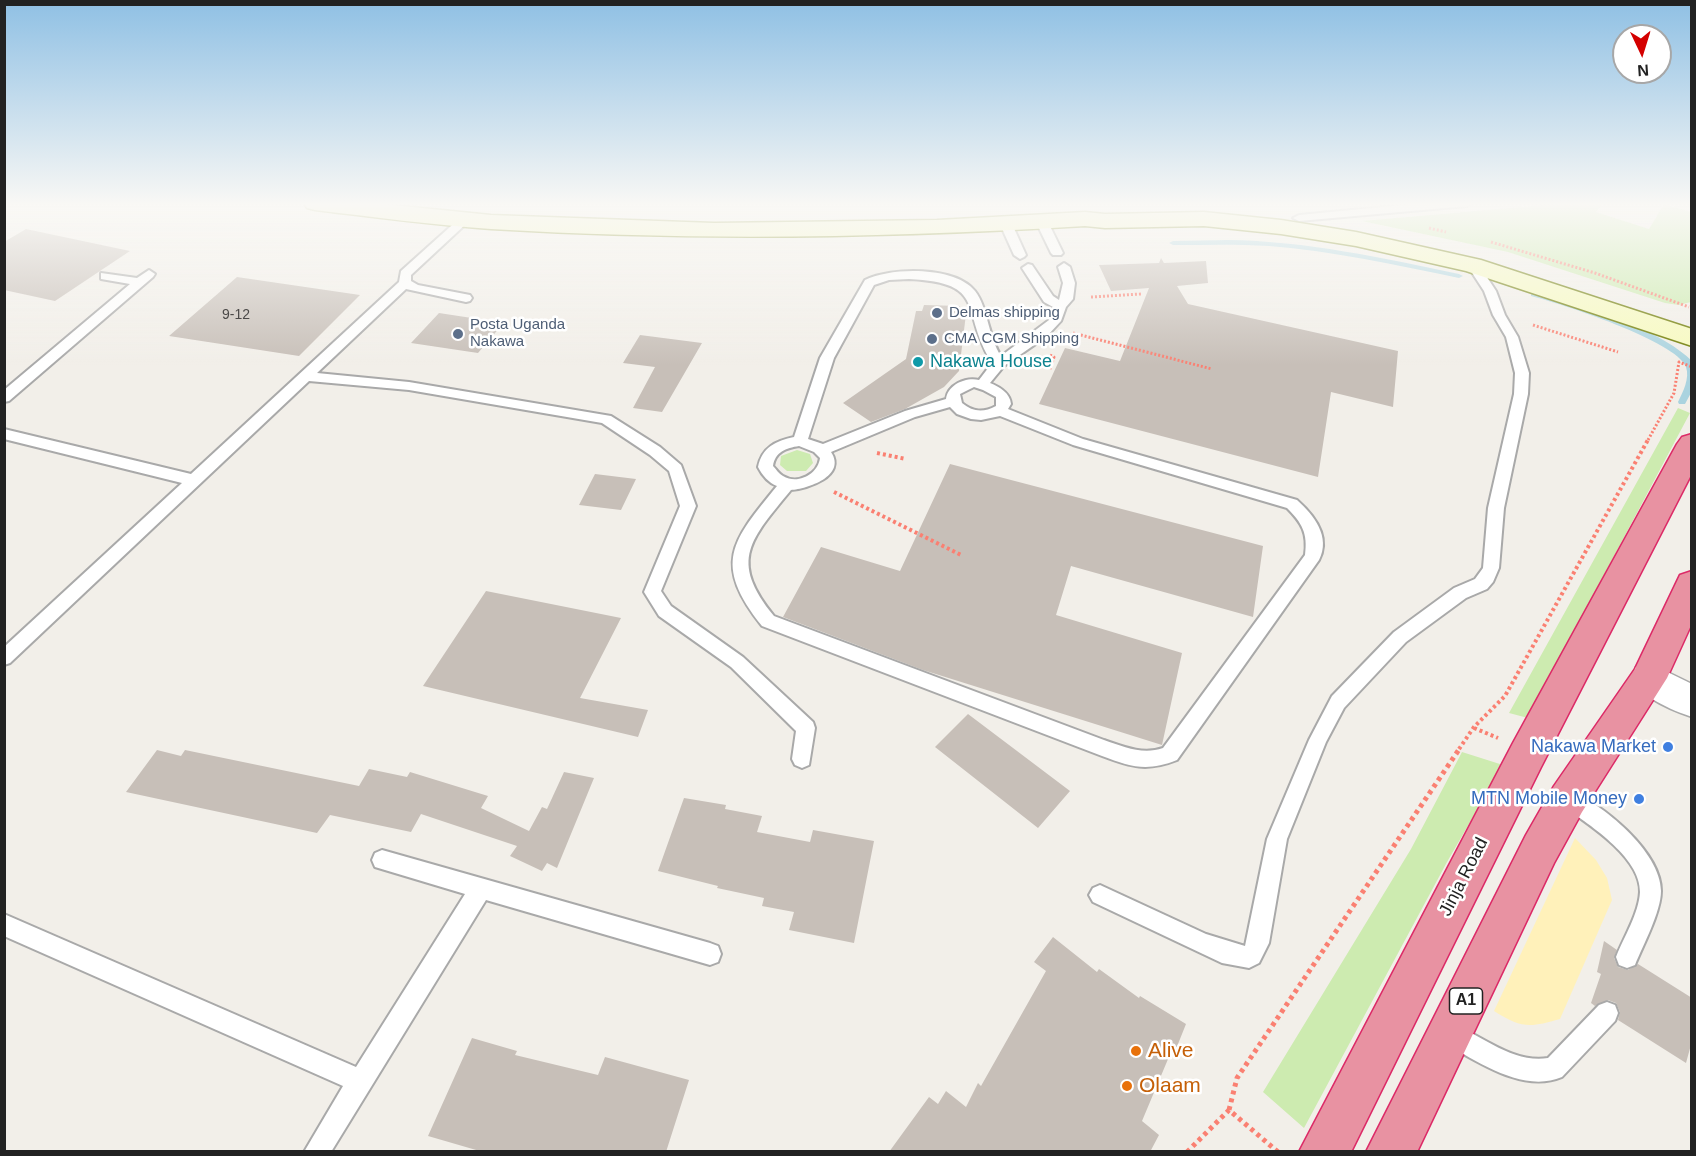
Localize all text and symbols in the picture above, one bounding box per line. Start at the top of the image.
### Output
north arrow [1612,24,1672,84]
text: N [1637,62,1650,79]
place label: Delmas shipping [949,304,1060,322]
marker: Delmas shipping [930,306,944,320]
house number: 9-12 [222,307,250,323]
place label: Posta Uganda Nakawa [470,316,565,351]
marker: Posta Uganda Nakawa [451,327,465,341]
place label: CMA CGM Shipping [944,330,1079,348]
marker: CMA CGM Shipping [925,332,939,346]
place label: Nakawa House [930,351,1052,373]
marker: Nakawa House [911,355,925,369]
place label: Nakawa Market [1531,736,1656,758]
marker: Nakawa Market [1661,740,1675,754]
place label: MTN Mobile Money [1471,788,1627,810]
marker: MTN Mobile Money [1632,792,1646,806]
street label: Jinja Road [1435,834,1493,920]
road number: A1 [1450,988,1482,1014]
place label: Alive [1148,1038,1194,1064]
marker: Alive [1129,1044,1143,1058]
place label: Olaam [1139,1073,1201,1099]
marker: Olaam [1120,1079,1134,1093]

